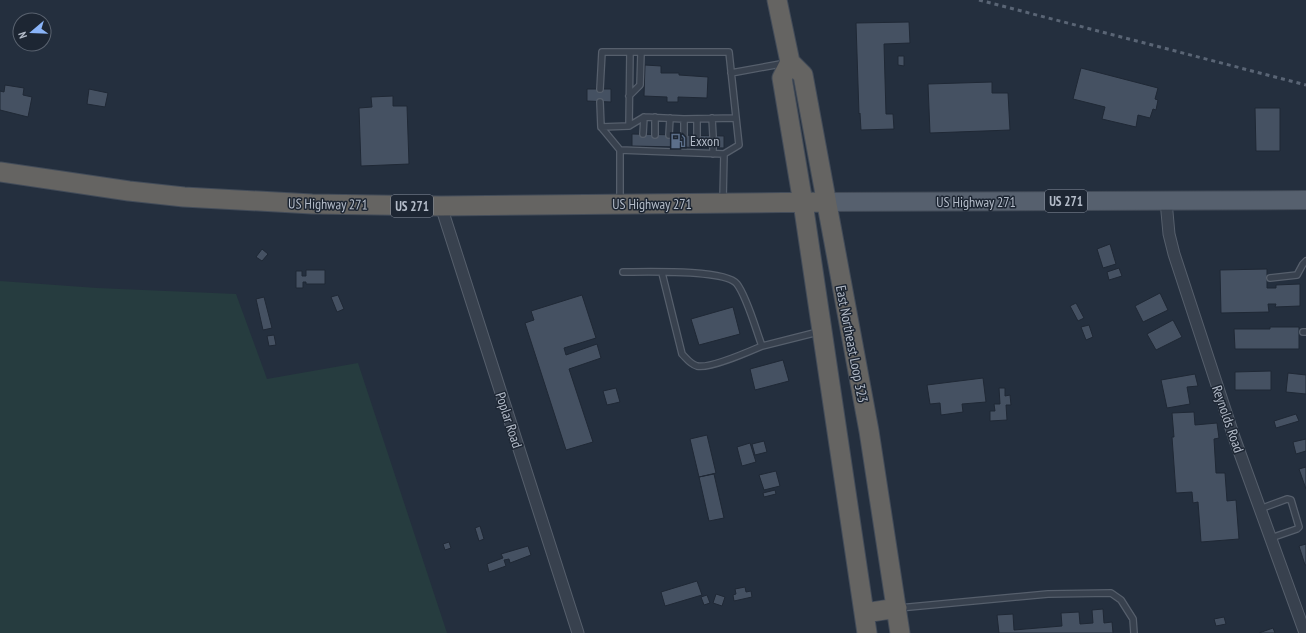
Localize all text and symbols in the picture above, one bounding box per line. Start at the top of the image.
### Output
north arrow [12,12,52,52]
text: N [15,30,30,40]
fuel station icon: Exxon [669,132,687,150]
place label: Exxon [690,132,719,150]
road number: US 271 [1045,190,1087,212]
street label: US Highway 271 [936,193,1016,211]
street label: US Highway 271 [288,194,368,214]
road number: US 271 [391,195,433,217]
street label: US Highway 271 [612,195,692,213]
street label: East Northeast Loop 323 [832,284,872,404]
street label: Reynolds Road [1208,383,1248,455]
street label: Poplar Road [492,390,526,450]

